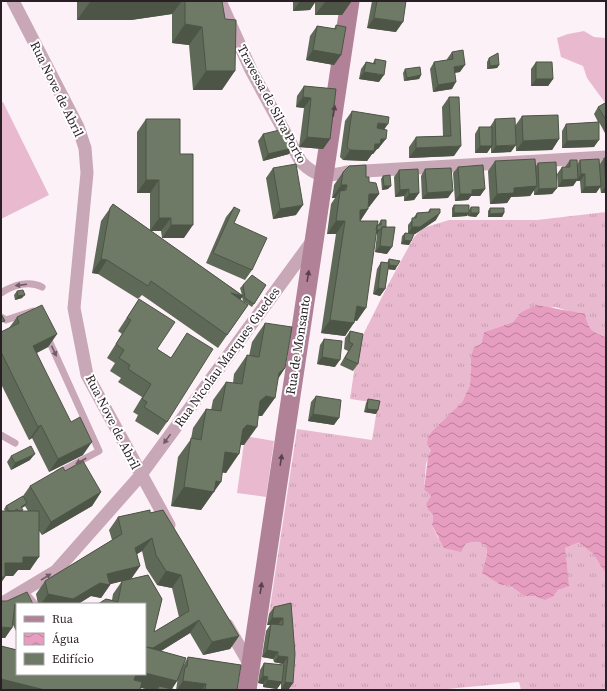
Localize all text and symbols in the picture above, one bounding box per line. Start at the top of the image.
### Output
street label: Rua Nove de Abril [26,38,88,140]
street label: Travessa de Silva Porto [234,42,310,166]
one-way arrow [331,104,337,117]
one-way arrow [305,270,311,282]
one-way arrow [15,282,27,288]
street label: Rua Nicolau Marques Guedes [170,283,284,430]
street label: Rua de Monsanto [282,294,314,396]
one-way arrow [51,346,57,358]
street label: Rua Nove de Abril [82,372,144,473]
one-way arrow [163,434,171,445]
one-way arrow [278,454,284,466]
one-way arrow [75,457,87,464]
one-way arrow [40,573,52,580]
one-way arrow [258,582,264,594]
legend [16,603,146,675]
text: Rua [52,611,74,627]
text: Água [52,631,80,647]
text: Edifício [52,651,94,667]

